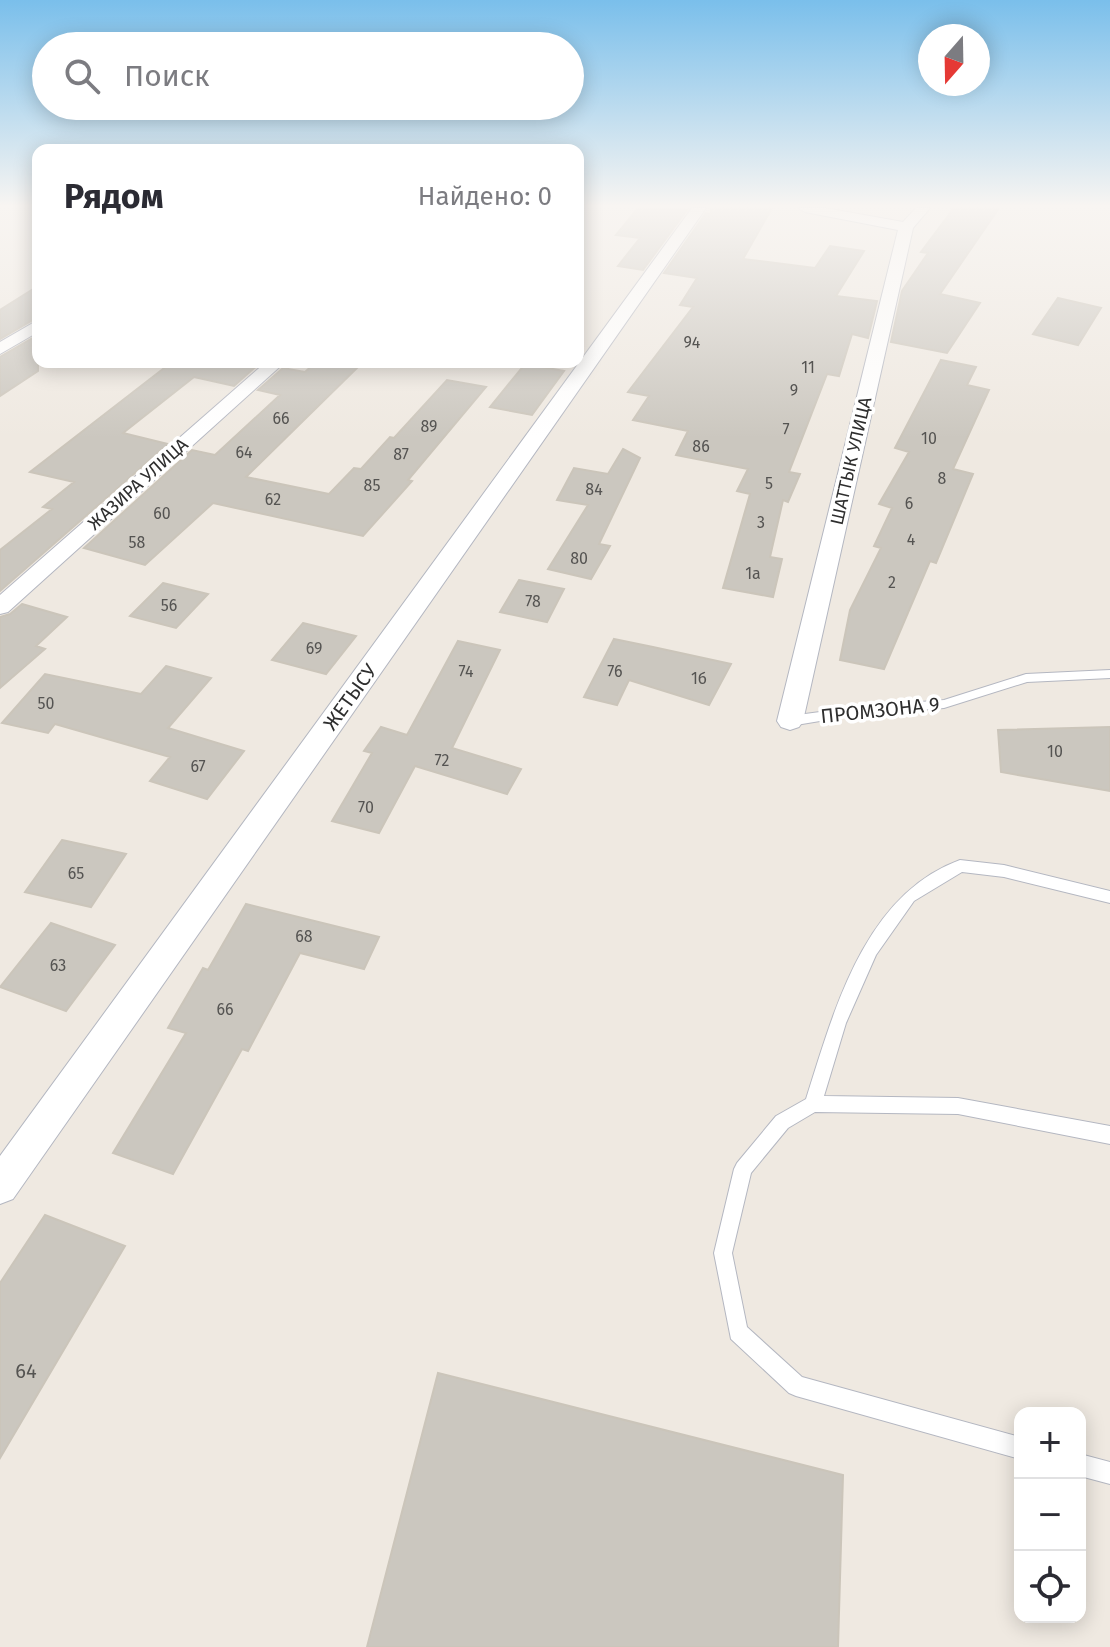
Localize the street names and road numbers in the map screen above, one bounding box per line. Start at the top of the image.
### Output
street label: ШАТТЫК УЛИЦА [826,394,877,527]
street label: ЖАЗИРА УЛИЦА [83,433,193,535]
street label: ЖЕТЫСУ [318,659,382,735]
street label: ПРОМЗОНА 9 [819,692,941,728]

